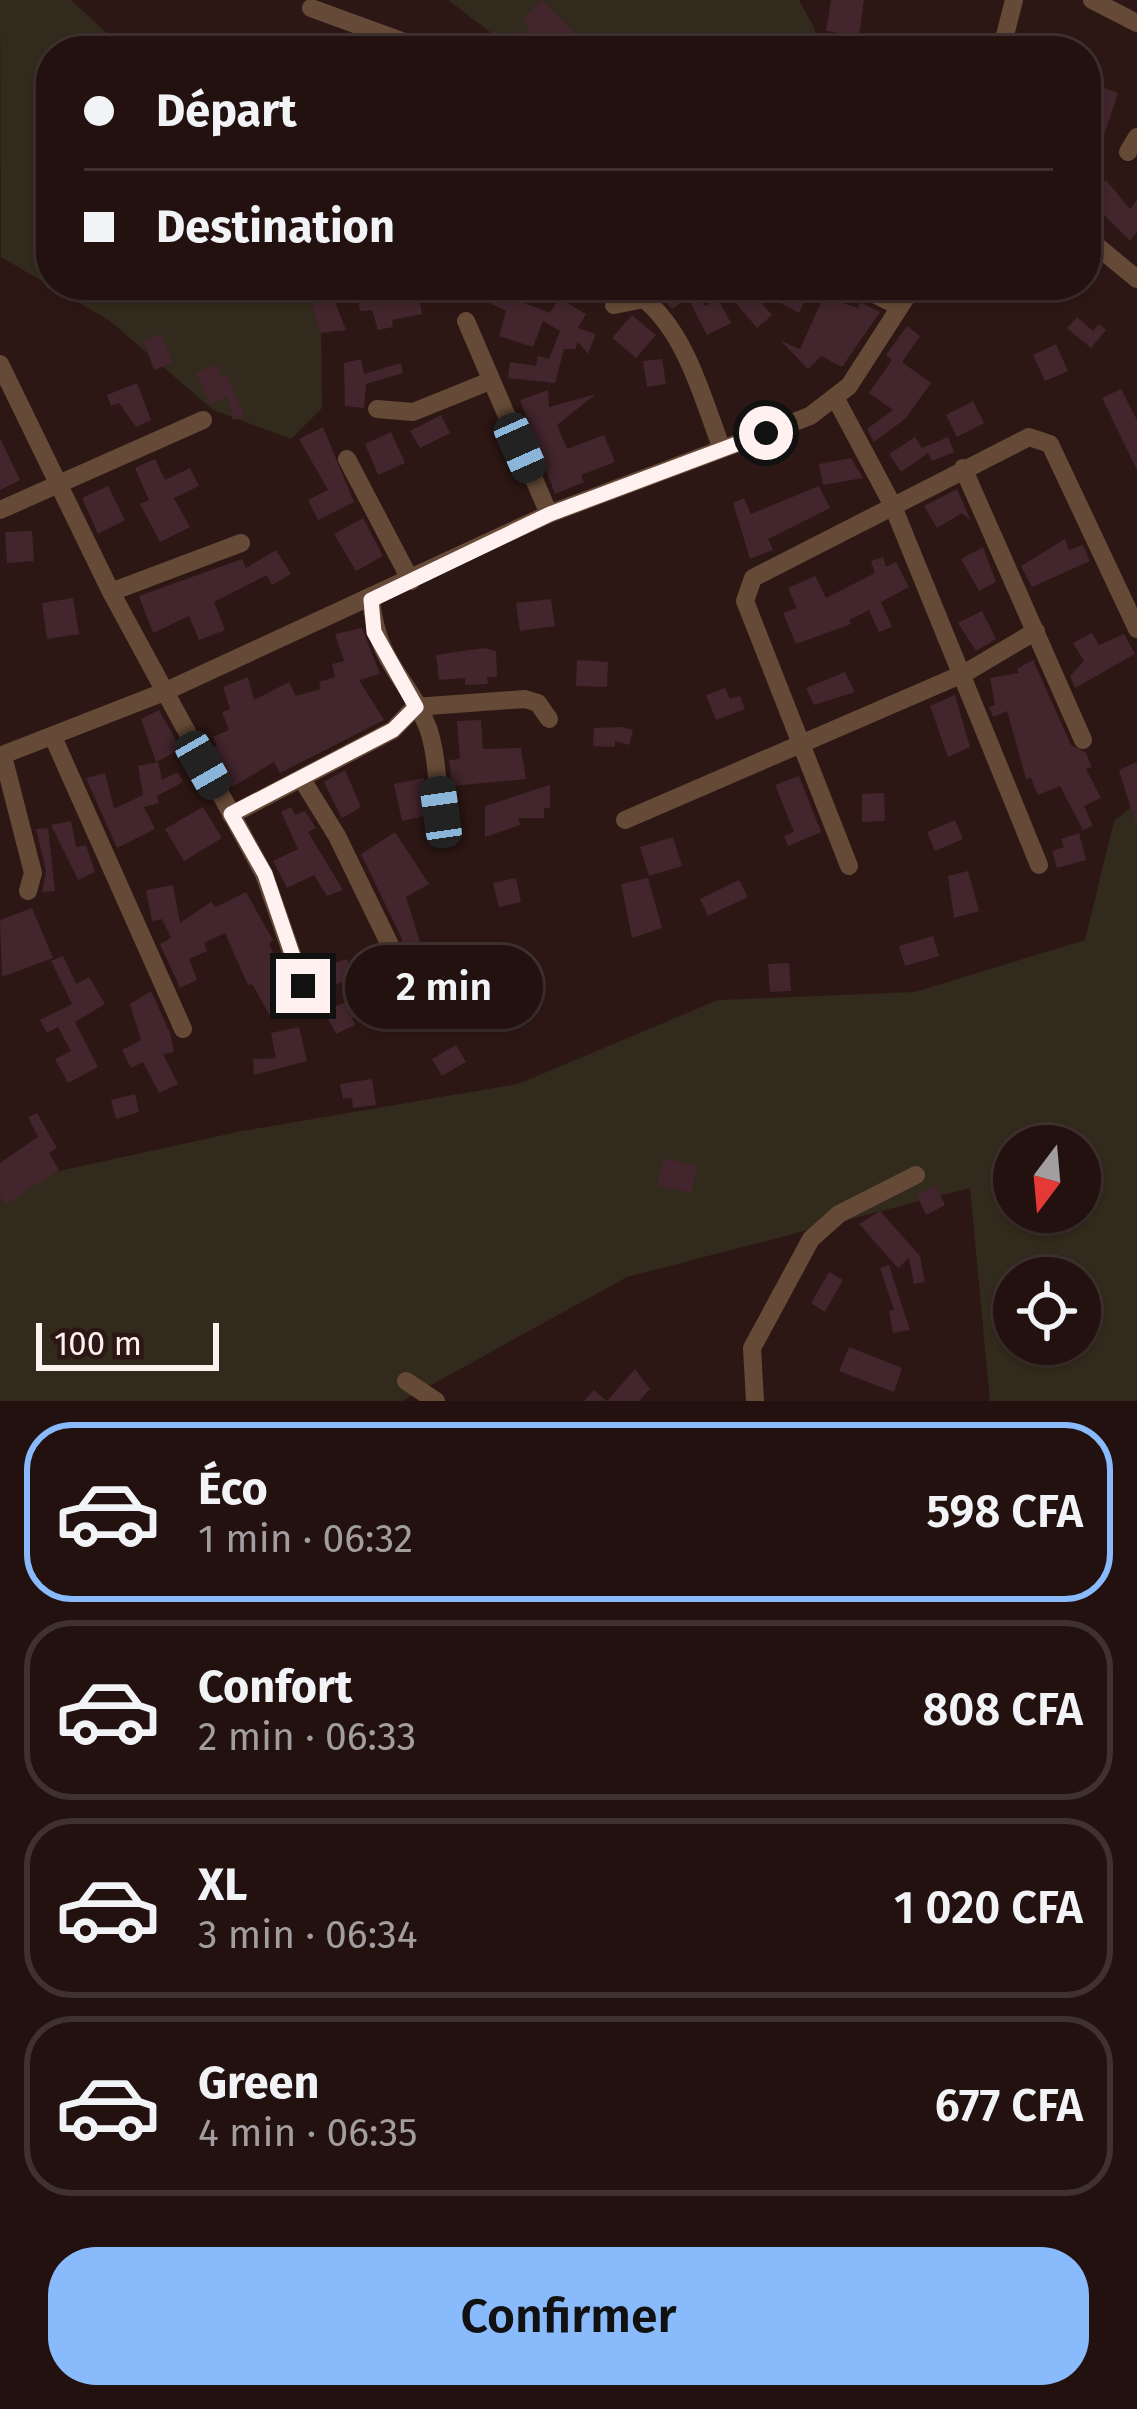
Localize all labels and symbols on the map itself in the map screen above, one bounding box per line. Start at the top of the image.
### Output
route start [739,406,793,460]
car [489,408,551,488]
car [169,725,237,805]
car [418,774,464,850]
callout: 2 min [345,944,543,1028]
route end [276,959,330,1013]
north arrow [993,1125,1101,1233]
scale bar [36,1317,219,1370]

